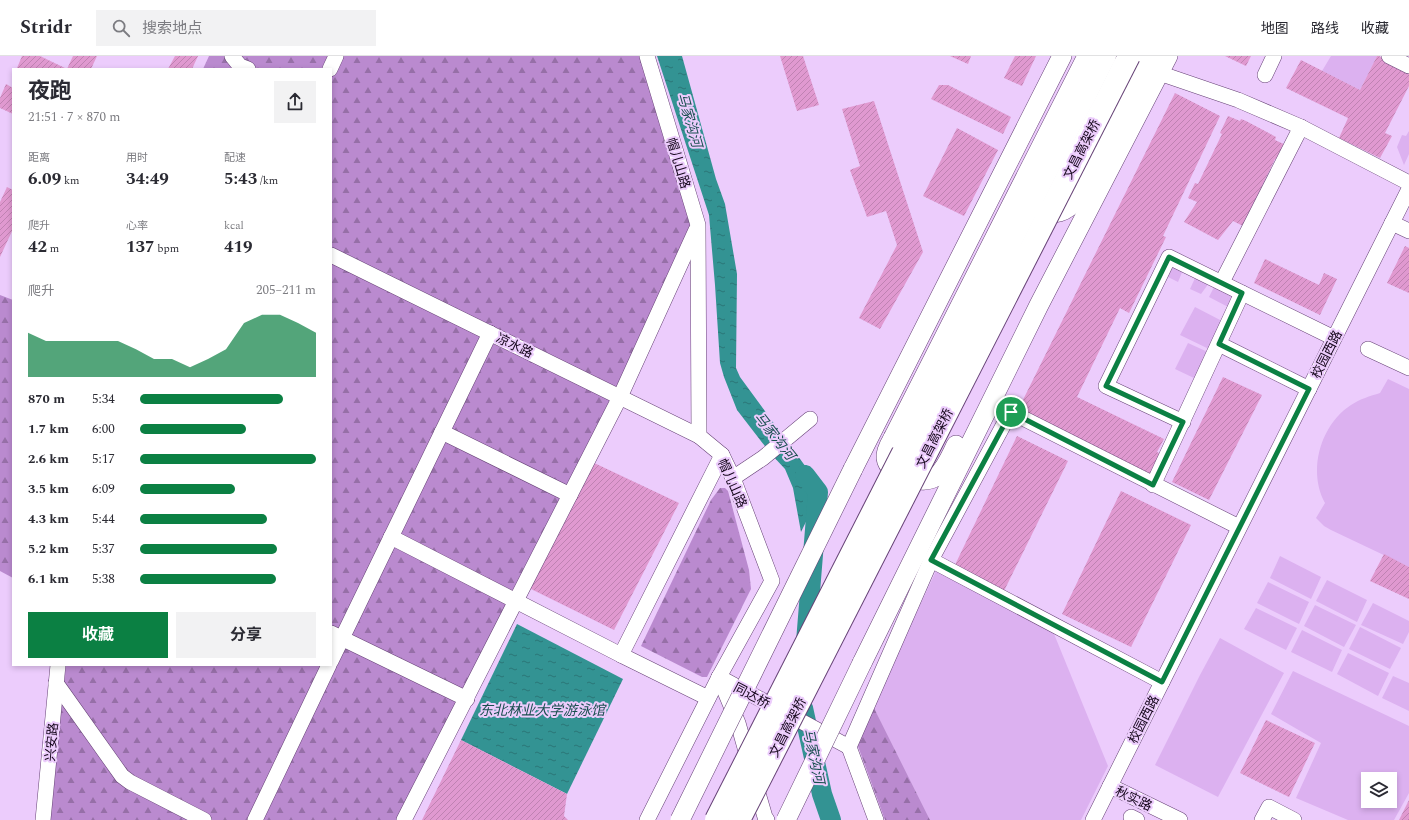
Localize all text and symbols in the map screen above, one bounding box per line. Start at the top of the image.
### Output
search box [96,10,376,46]
text: Stridr [20,13,72,42]
icon: search [110,17,132,39]
text: 搜索地点 [142,17,202,40]
text: 地图 [1261,18,1289,39]
text: 路线 [1311,18,1339,39]
text: 收藏 [1361,18,1389,39]
text: 夜跑 [28,75,72,108]
button: share [274,81,316,123]
water label: 马家沟河 [672,90,708,153]
text: 21:51 · 7 × 870 m [28,107,120,127]
street label: 文昌高架桥 [1058,116,1106,183]
street label: 帽儿山路 [661,135,695,191]
text: 距离 [28,149,50,166]
text: 用时 [126,149,148,166]
text: 配速 [224,149,246,166]
text: 6.09 [28,166,61,192]
text: 34:49 [126,166,169,192]
text: 5:43 [224,166,257,192]
text: km [61,172,80,189]
text: /km [257,172,278,189]
text: 爬升 [28,217,50,234]
text: 心率 [126,217,148,234]
text: kcal [224,217,244,234]
text: 42 [28,234,47,260]
text: 137 [126,234,155,260]
text: 419 [224,234,253,260]
text: m [47,240,59,257]
text: bpm [155,240,179,257]
text: 205–211 m [256,280,316,300]
text: 爬升 [28,281,54,301]
street label: 校园西路 [1306,327,1348,382]
street label: 凉水路 [493,328,536,363]
text: 870 m [28,389,65,409]
text: 5:34 [92,389,115,409]
pin [994,395,1028,429]
icon: arrive [1000,401,1022,423]
street label: 文昌高架桥 [911,405,959,472]
water label: 马家沟河 [749,408,802,467]
text: 1.7 km [28,419,69,439]
text: 6:00 [92,419,115,439]
text: 2.6 km [28,449,69,469]
text: 5:17 [92,449,115,469]
street label: 帽儿山路 [712,456,752,511]
text: 3.5 km [28,479,69,499]
text: 6:09 [92,479,115,499]
text: 4.3 km [28,509,69,529]
text: 5:44 [92,509,115,529]
text: 5.2 km [28,539,69,559]
text: 5:37 [92,539,115,559]
text: 6.1 km [28,569,69,589]
text: 5:38 [92,569,115,589]
button: 收藏 [28,612,168,658]
button: 分享 [176,612,316,658]
street label: 同达桥 [730,678,773,714]
street label: 校园西路 [1123,692,1165,747]
street label: 文昌高架桥 [764,694,812,761]
water label: 东北林业大学游泳馆 [479,700,607,721]
street label: 兴安路 [40,722,64,762]
water label: 马家沟河 [797,727,830,789]
map controls [1361,772,1397,808]
button: layers [1361,772,1397,808]
street label: 秋实路 [1112,781,1155,816]

